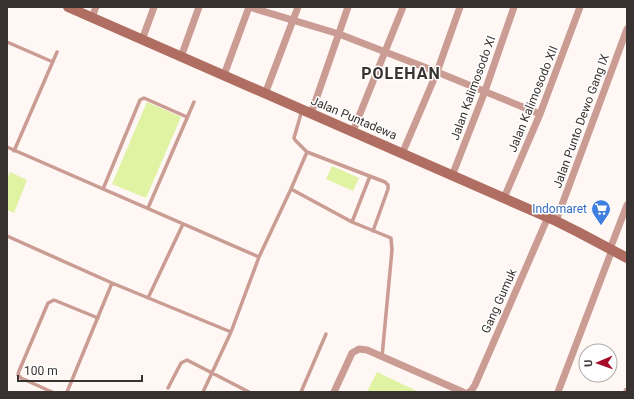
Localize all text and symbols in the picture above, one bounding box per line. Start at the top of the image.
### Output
street label: Jalan Kalimosodo XI [448,34,498,142]
street label: Jalan Kalimosodo XII [505,44,561,154]
street label: Jalan Punto Dewo Gang IX [550,52,612,190]
district label: POLEHAN [361,64,441,83]
street label: Jalan Puntadewa [309,94,399,142]
supermarket icon: Indomaret [590,198,612,226]
place label: Indomaret [532,202,587,216]
street label: Gang Gumuk [479,266,520,335]
north arrow [578,343,618,383]
scale bar [18,357,142,383]
text: U [582,359,595,367]
text: 100 m [24,364,58,378]

